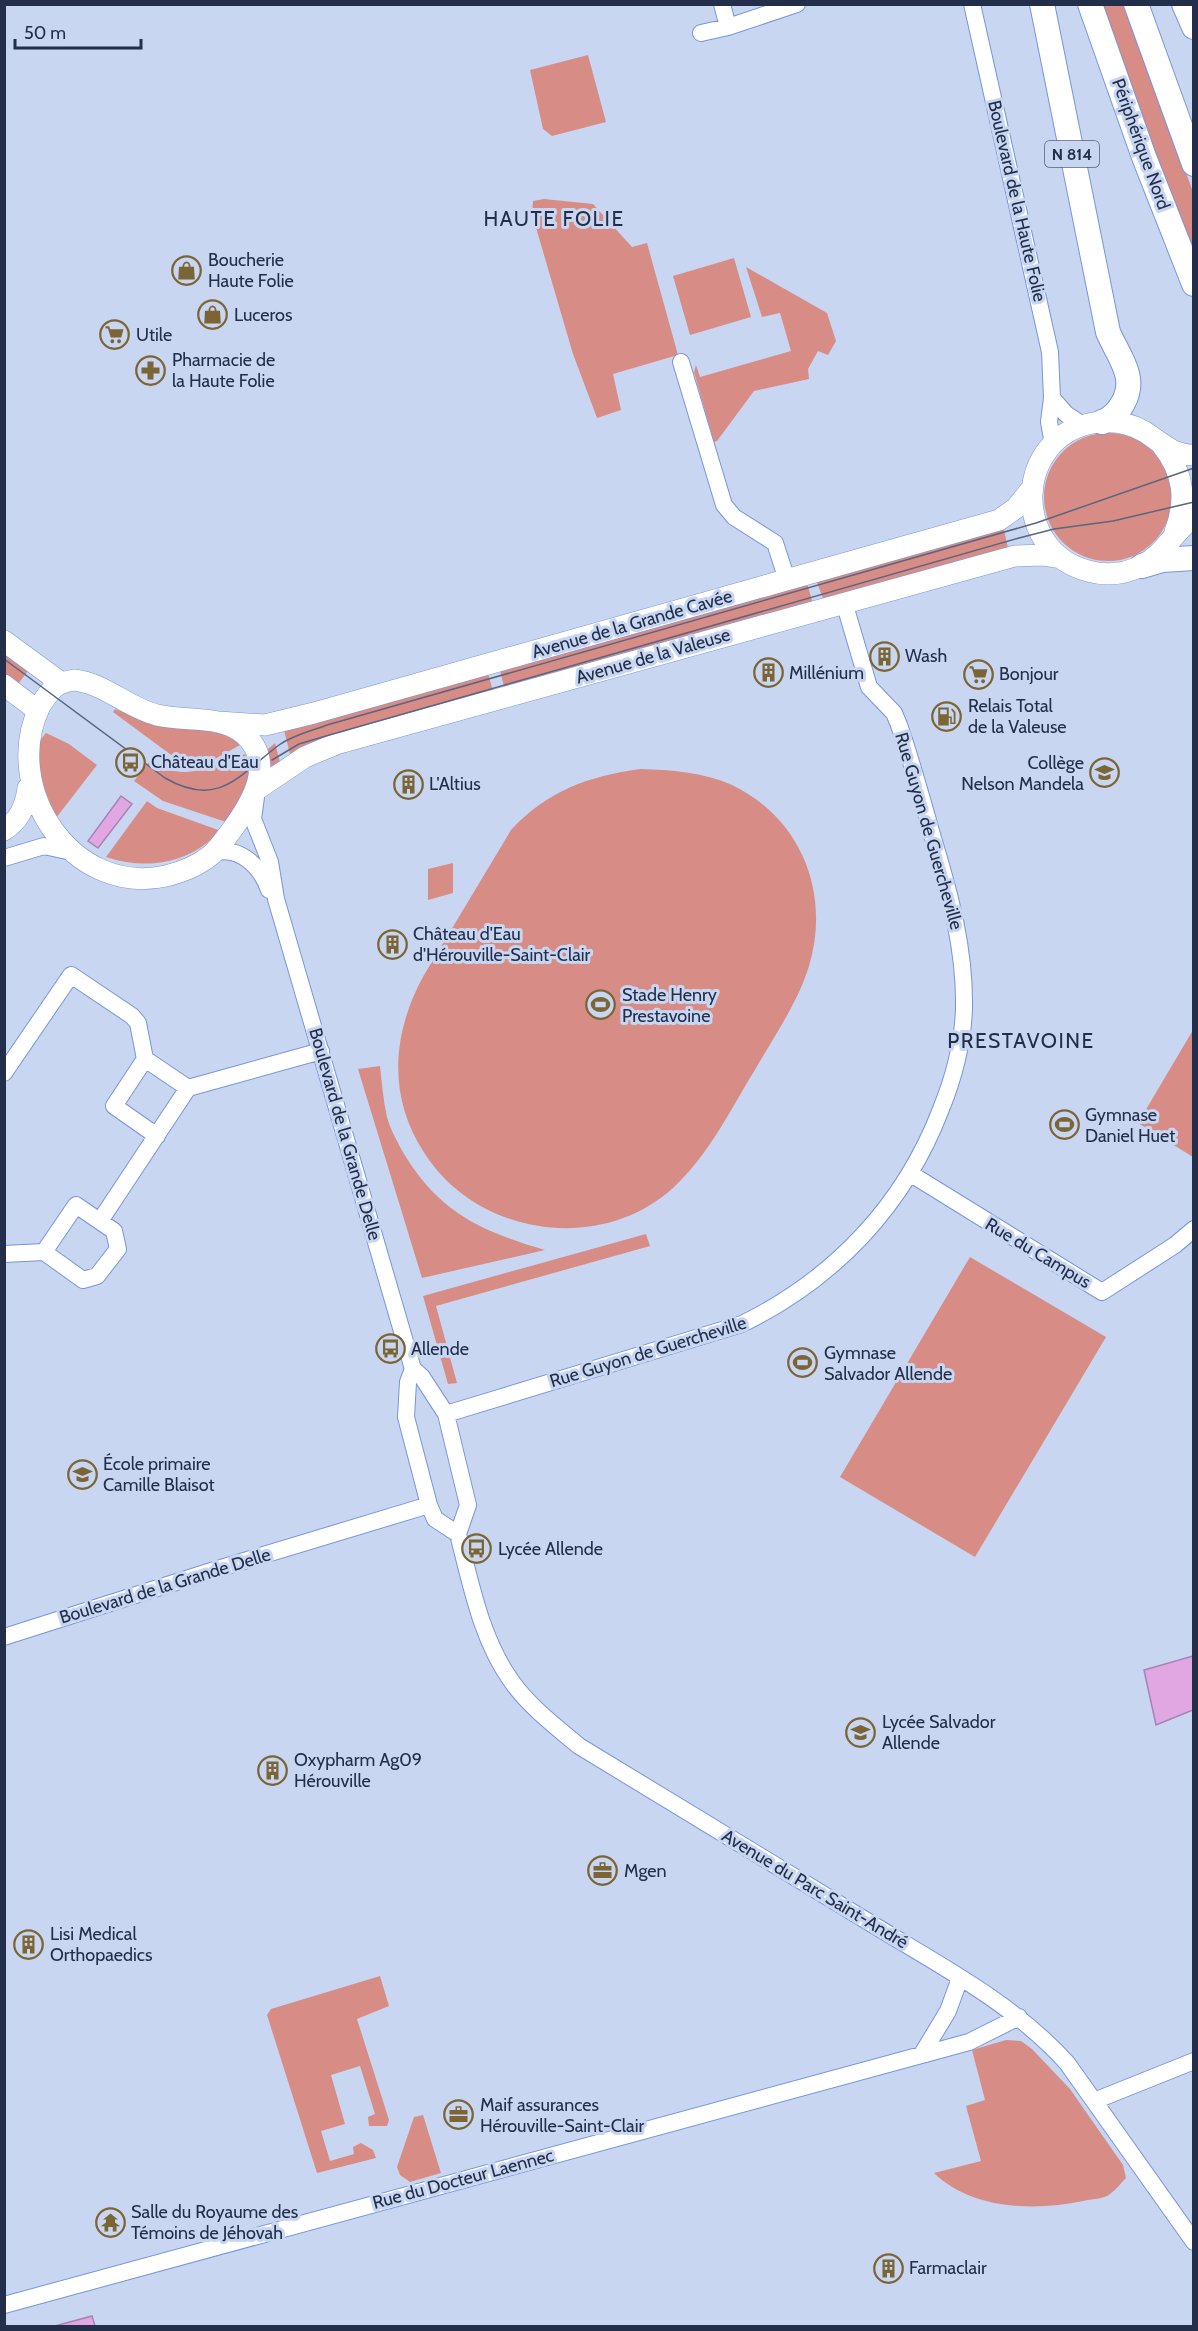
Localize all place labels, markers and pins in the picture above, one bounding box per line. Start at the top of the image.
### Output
place label: Boucherie Haute Folie [208,249,294,292]
shop icon: Boucherie Haute Folie [171,254,203,286]
shop icon: Luceros [197,299,229,331]
place label: Luceros [234,304,292,326]
supermarket icon: Utile [99,319,131,351]
place label: Utile [136,324,172,346]
place label: Pharmacie de la Haute Folie [172,349,275,392]
pharmacy icon: Pharmacie de la Haute Folie [135,354,167,386]
building icon: Wash [868,640,900,672]
place label: Wash [905,645,947,667]
building icon: Millénium [752,657,784,689]
supermarket icon: Bonjour [962,658,994,690]
place label: Millénium [789,662,864,684]
place label: Bonjour [999,663,1059,685]
place label: Relais Total de la Valeuse [968,695,1067,738]
fuel station icon: Relais Total de la Valeuse [931,700,963,732]
bus stop icon: Château d'Eau [114,746,146,778]
place label: Château d'Eau [151,751,259,773]
place label: Collège Nelson Mandela [961,752,1084,795]
school or university icon: Collège Nelson Mandela [1089,757,1121,789]
building icon: L'Altius [392,768,424,800]
place label: L'Altius [429,773,481,795]
place label: Château d'Eau d'Hérouville-Saint-Clair [413,923,591,966]
building icon: Château d'Eau d'Hérouville-Saint-Clair [376,928,408,960]
place label: Stade Henry Prestavoine [622,984,717,1027]
sports icon: Stade Henry Prestavoine [585,989,617,1021]
place label: Gymnase Daniel Huet [1085,1104,1175,1147]
sports icon: Gymnase Daniel Huet [1048,1109,1080,1141]
bus stop icon: Allende [374,1333,406,1365]
place label: Allende [411,1338,469,1360]
place label: Gymnase Salvador Allende [824,1342,952,1385]
sports icon: Gymnase Salvador Allende [787,1347,819,1379]
place label: École primaire Camille Blaisot [103,1453,215,1496]
school or university icon: École primaire Camille Blaisot [66,1458,98,1490]
bus stop icon: Lycée Allende [461,1533,493,1565]
place label: Lycée Allende [498,1538,603,1560]
place label: Lycée Salvador Allende [882,1711,996,1754]
school or university icon: Lycée Salvador Allende [845,1716,877,1748]
place label: Oxypharm Ag09 Hérouville [294,1749,422,1792]
building icon: Oxypharm Ag09 Hérouville [257,1754,289,1786]
office icon: Mgen [587,1855,619,1887]
place label: Mgen [624,1860,667,1882]
place label: Lisi Medical Orthopaedics [50,1923,152,1966]
building icon: Lisi Medical Orthopaedics [13,1928,45,1960]
place label: Maif assurances Hérouville-Saint-Clair [480,2094,645,2137]
office icon: Maif assurances Hérouville-Saint-Clair [443,2099,475,2131]
place label: Salle du Royaume des Témoins de Jéhovah [131,2201,298,2244]
temple icon: Salle du Royaume des Témoins de Jéhovah [94,2206,126,2238]
building icon: Farmaclair [872,2252,904,2284]
place label: Farmaclair [909,2257,987,2279]

